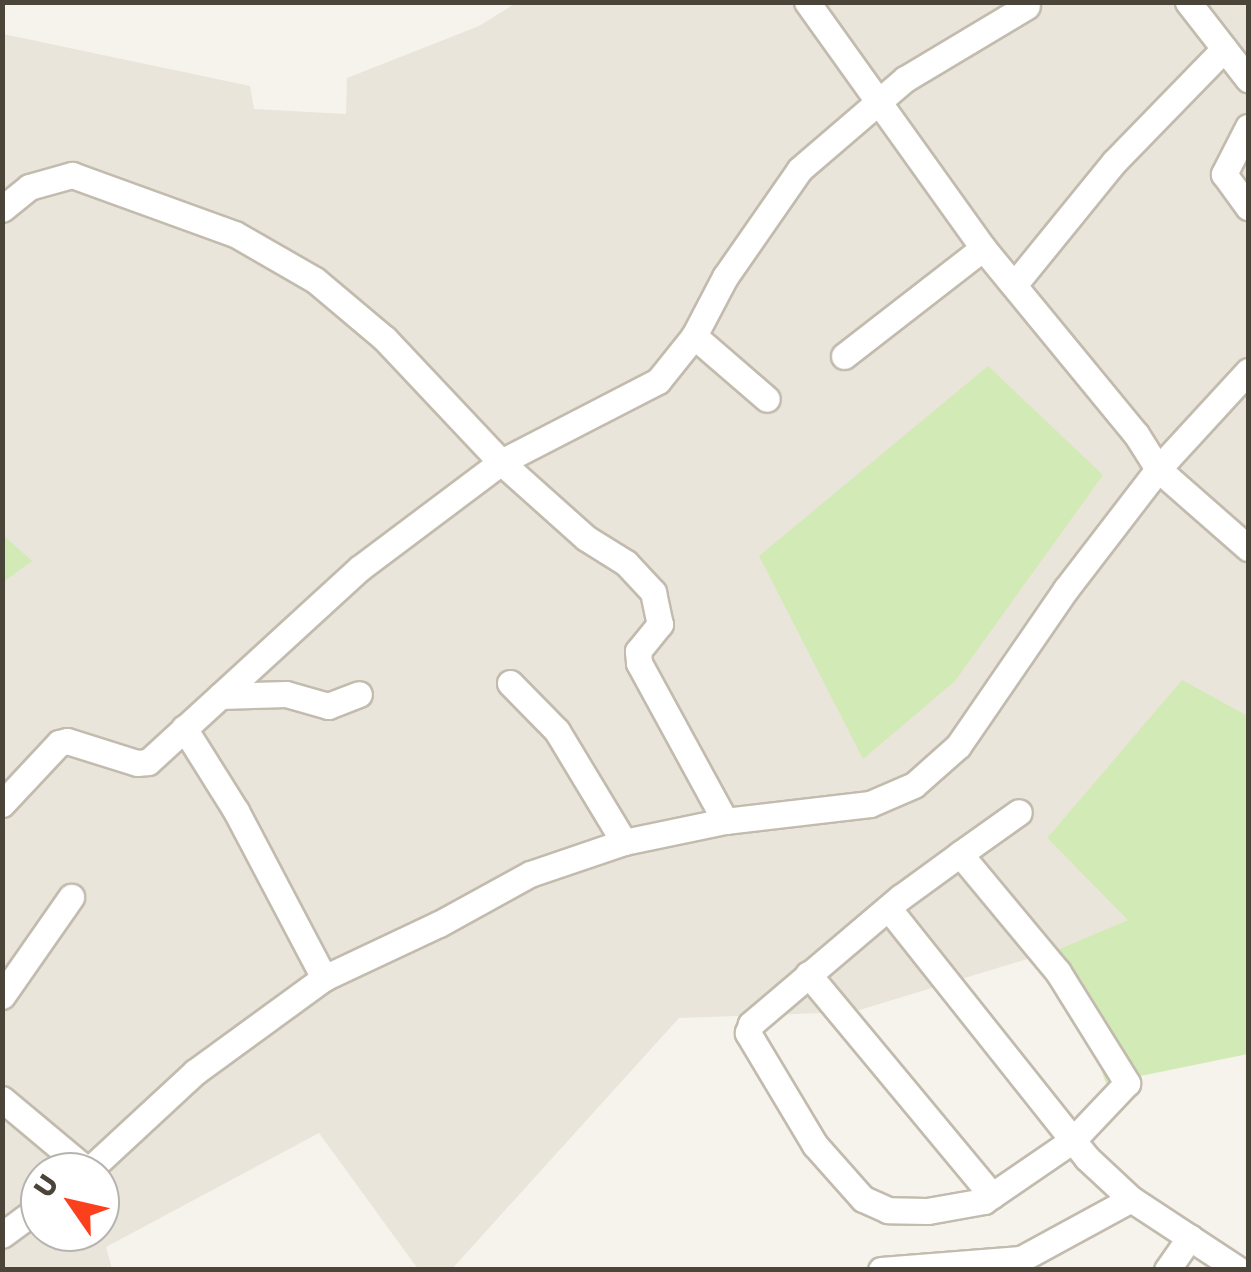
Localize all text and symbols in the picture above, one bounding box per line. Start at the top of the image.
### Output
north arrow [20,1152,120,1252]
text: U [25,1167,68,1205]

